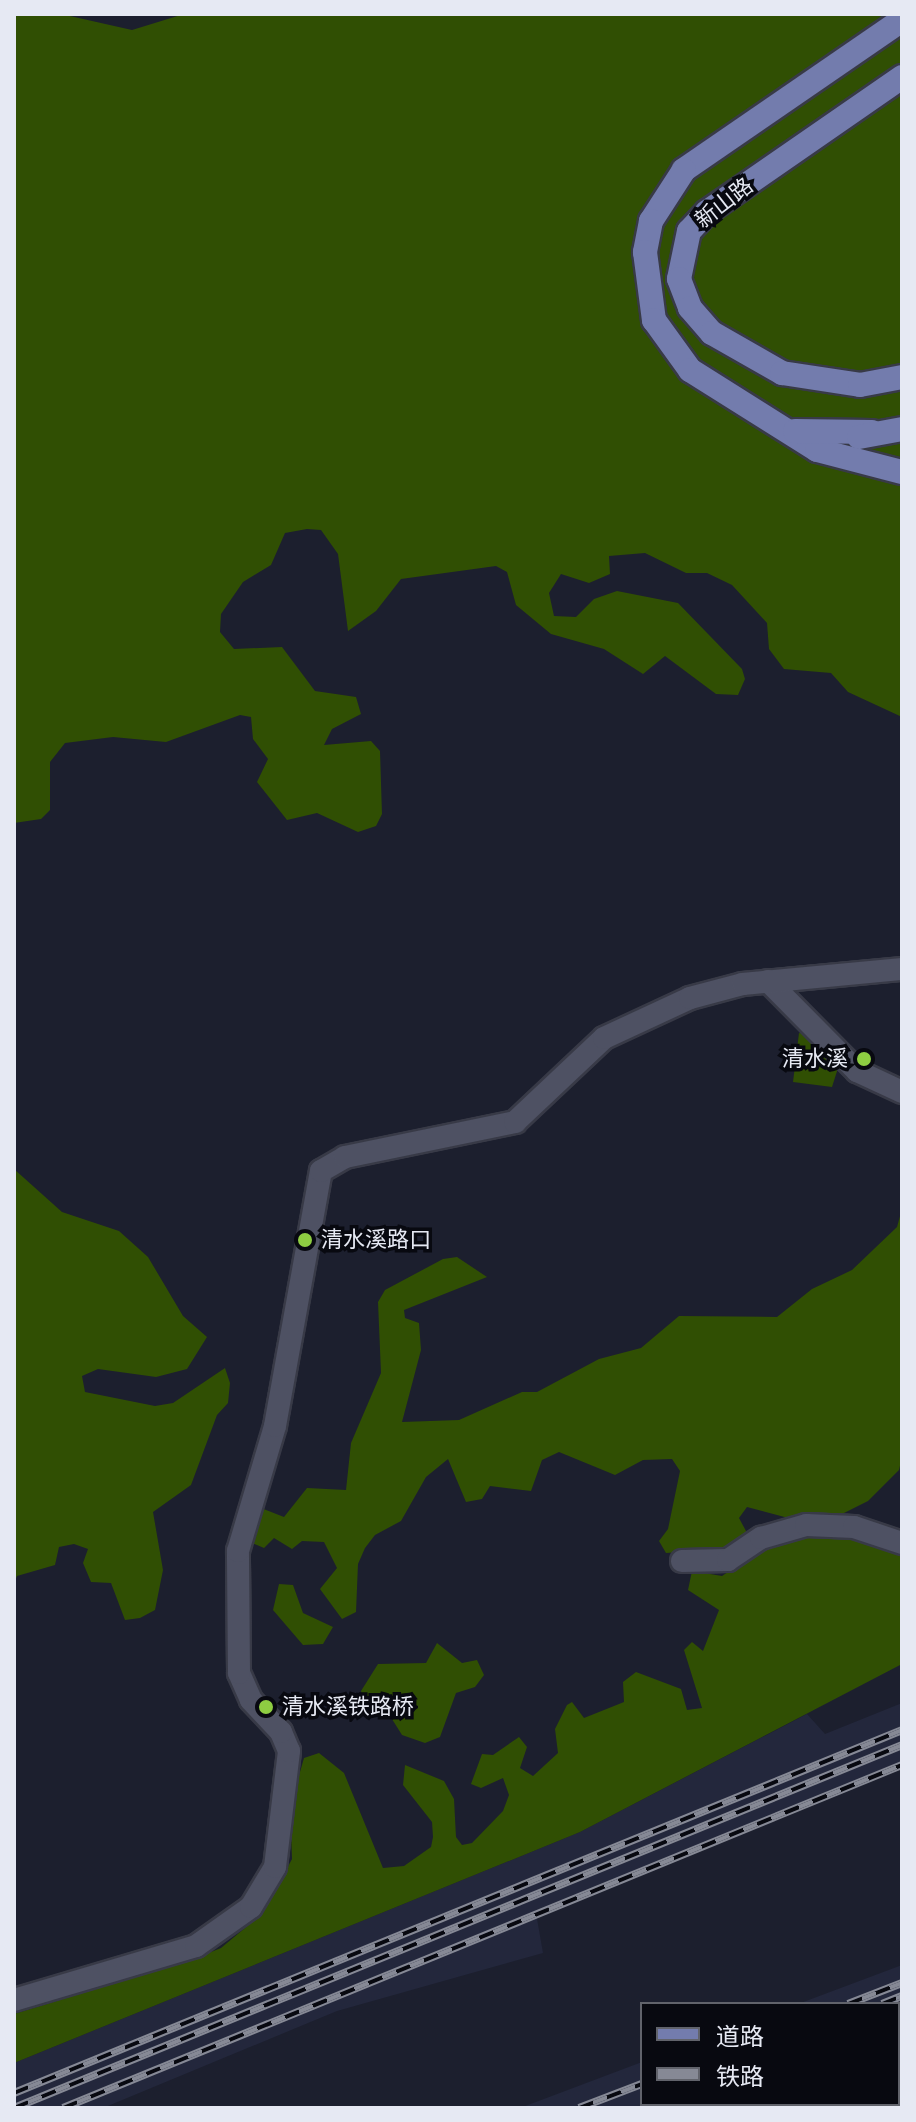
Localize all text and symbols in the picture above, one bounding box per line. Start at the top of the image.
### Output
street label: 新山路 [690,172,758,234]
place label: 清水溪 [782,1046,848,1072]
marker: 清水溪 [855,1050,873,1068]
place label: 清水溪路口 [321,1227,431,1253]
marker: 清水溪路口 [296,1231,314,1249]
place label: 清水溪铁路桥 [282,1694,414,1720]
marker: 清水溪铁路桥 [257,1698,275,1716]
legend [640,2002,900,2106]
text: 道路 [716,2023,764,2051]
text: 铁路 [716,2063,764,2091]

